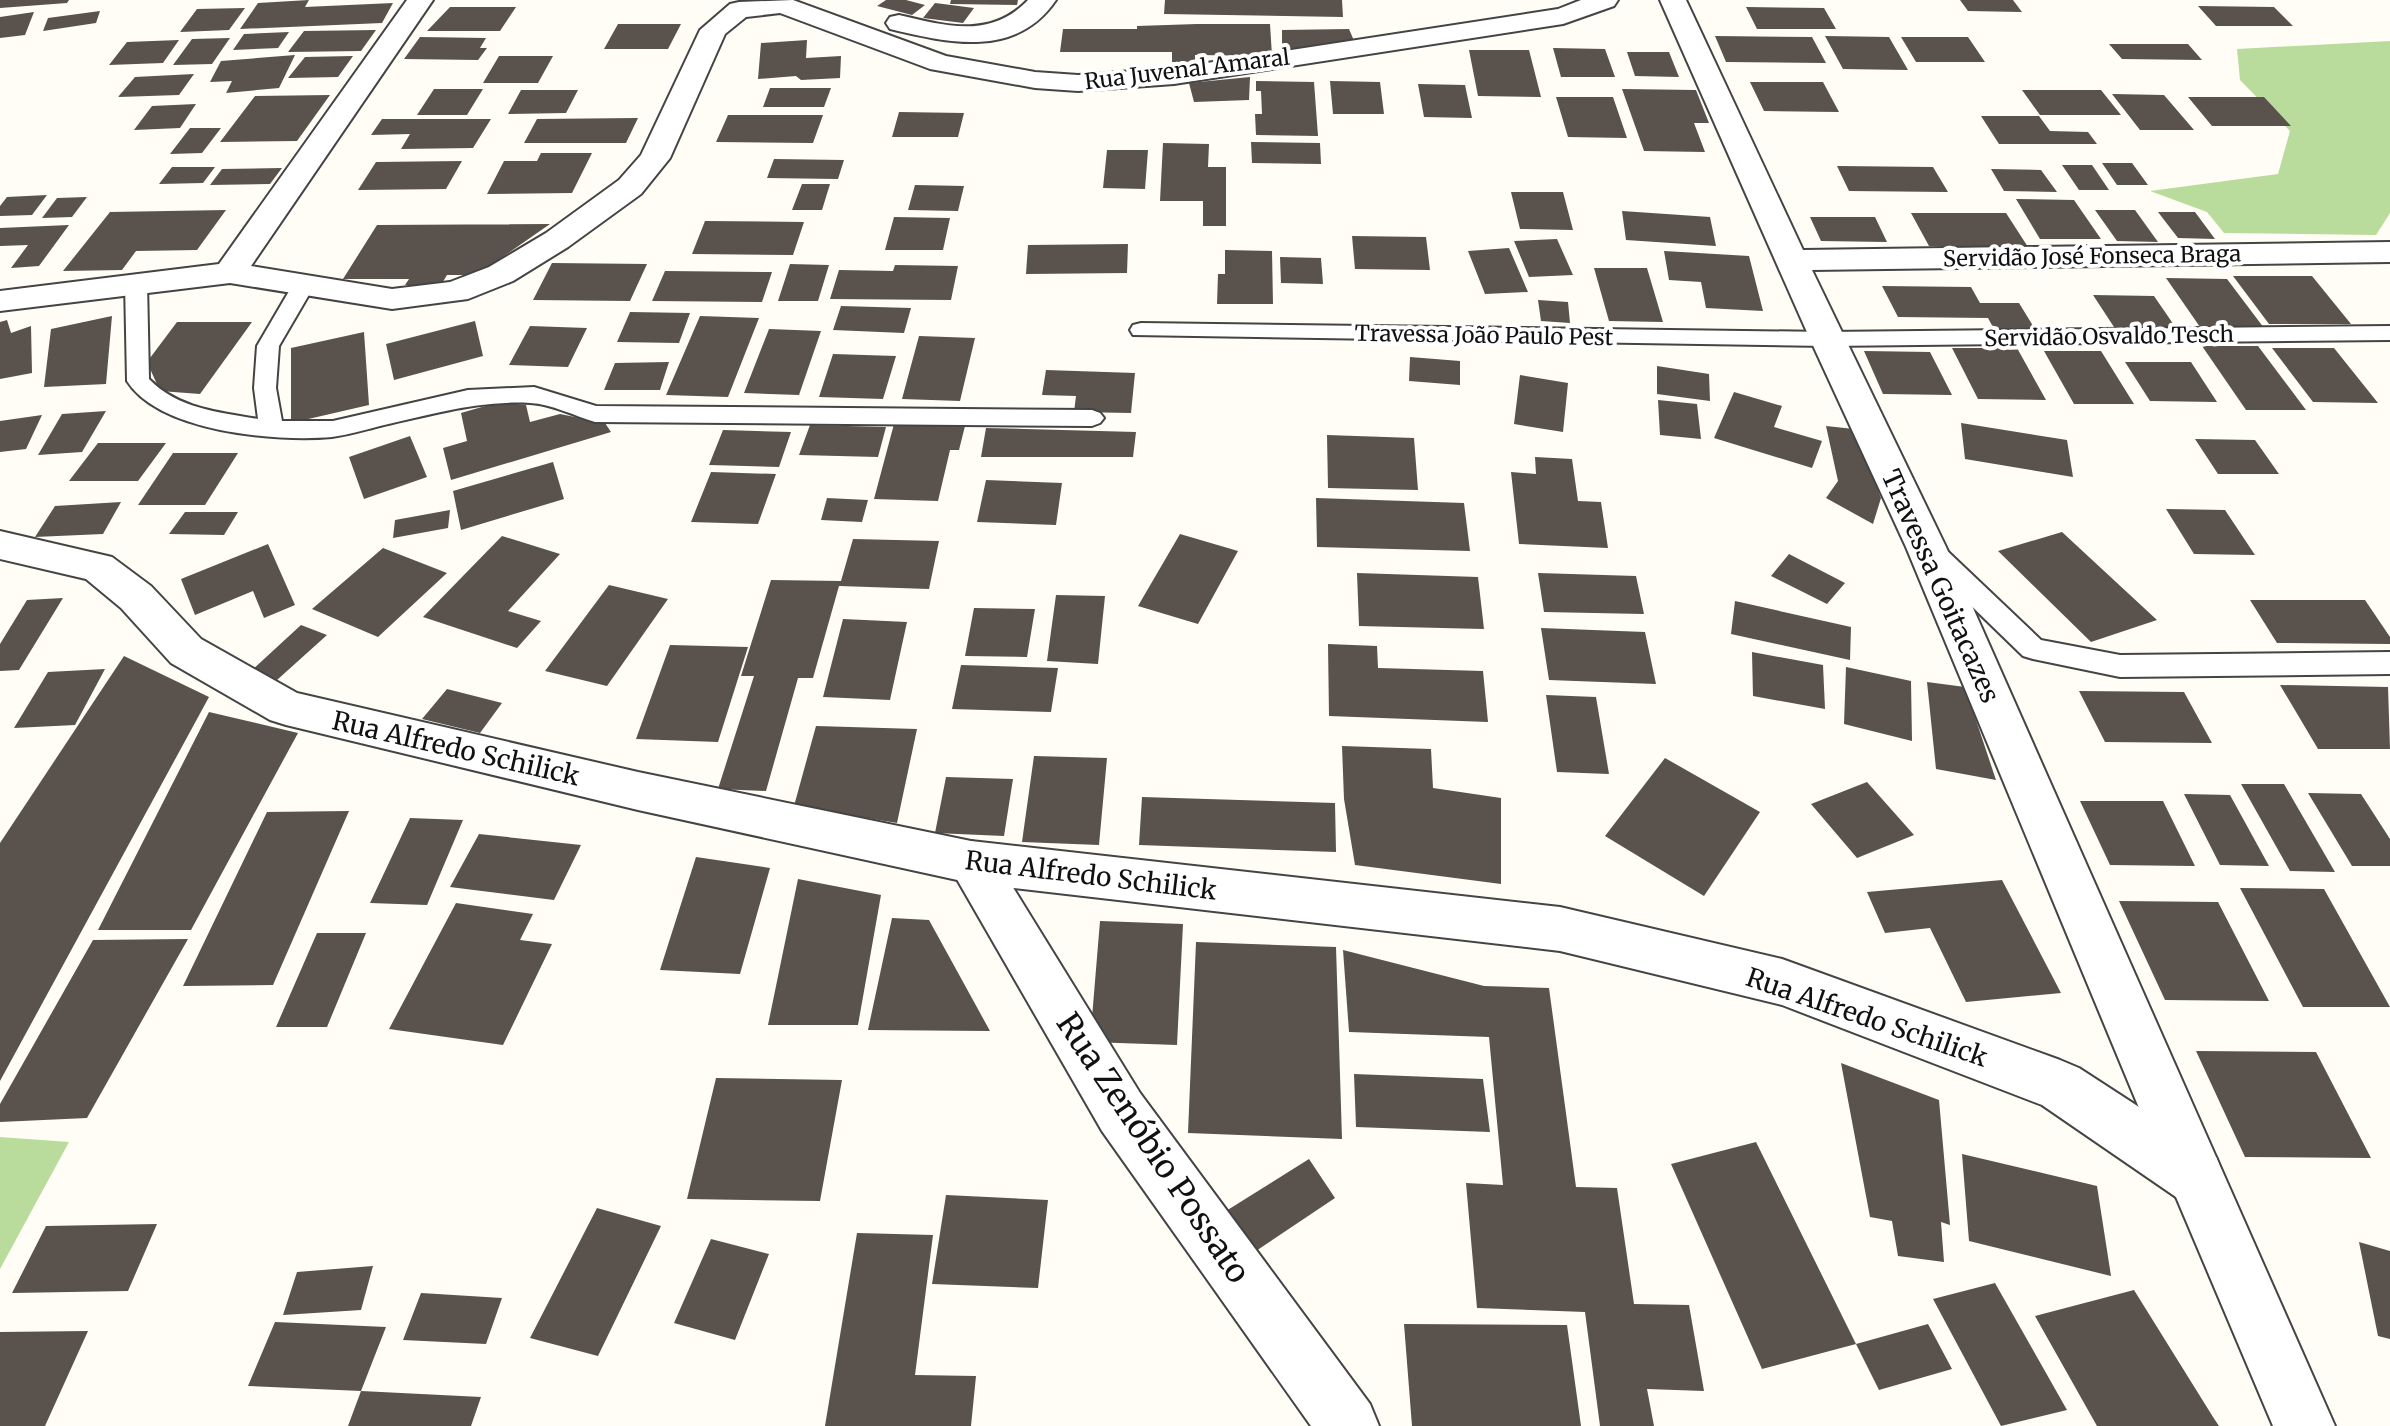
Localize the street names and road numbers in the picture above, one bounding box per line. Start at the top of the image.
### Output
street label: Rua Juvenal Amaral [1083,42,1291,95]
street label: Servidão José Fonseca Braga [1943,239,2241,273]
street label: Travessa João Paulo Pest [1354,319,1614,351]
street label: Servidão Osvaldo Tesch [1984,320,2235,352]
street label: Travessa Goitacazes [1875,464,2007,708]
street label: Rua Alfredo Schilick [329,703,583,793]
street label: Rua Alfredo Schilick [963,843,1219,907]
street label: Rua Alfredo Schilick [1742,960,1992,1074]
street label: Rua Zenóbio Possato [1048,1005,1258,1291]

